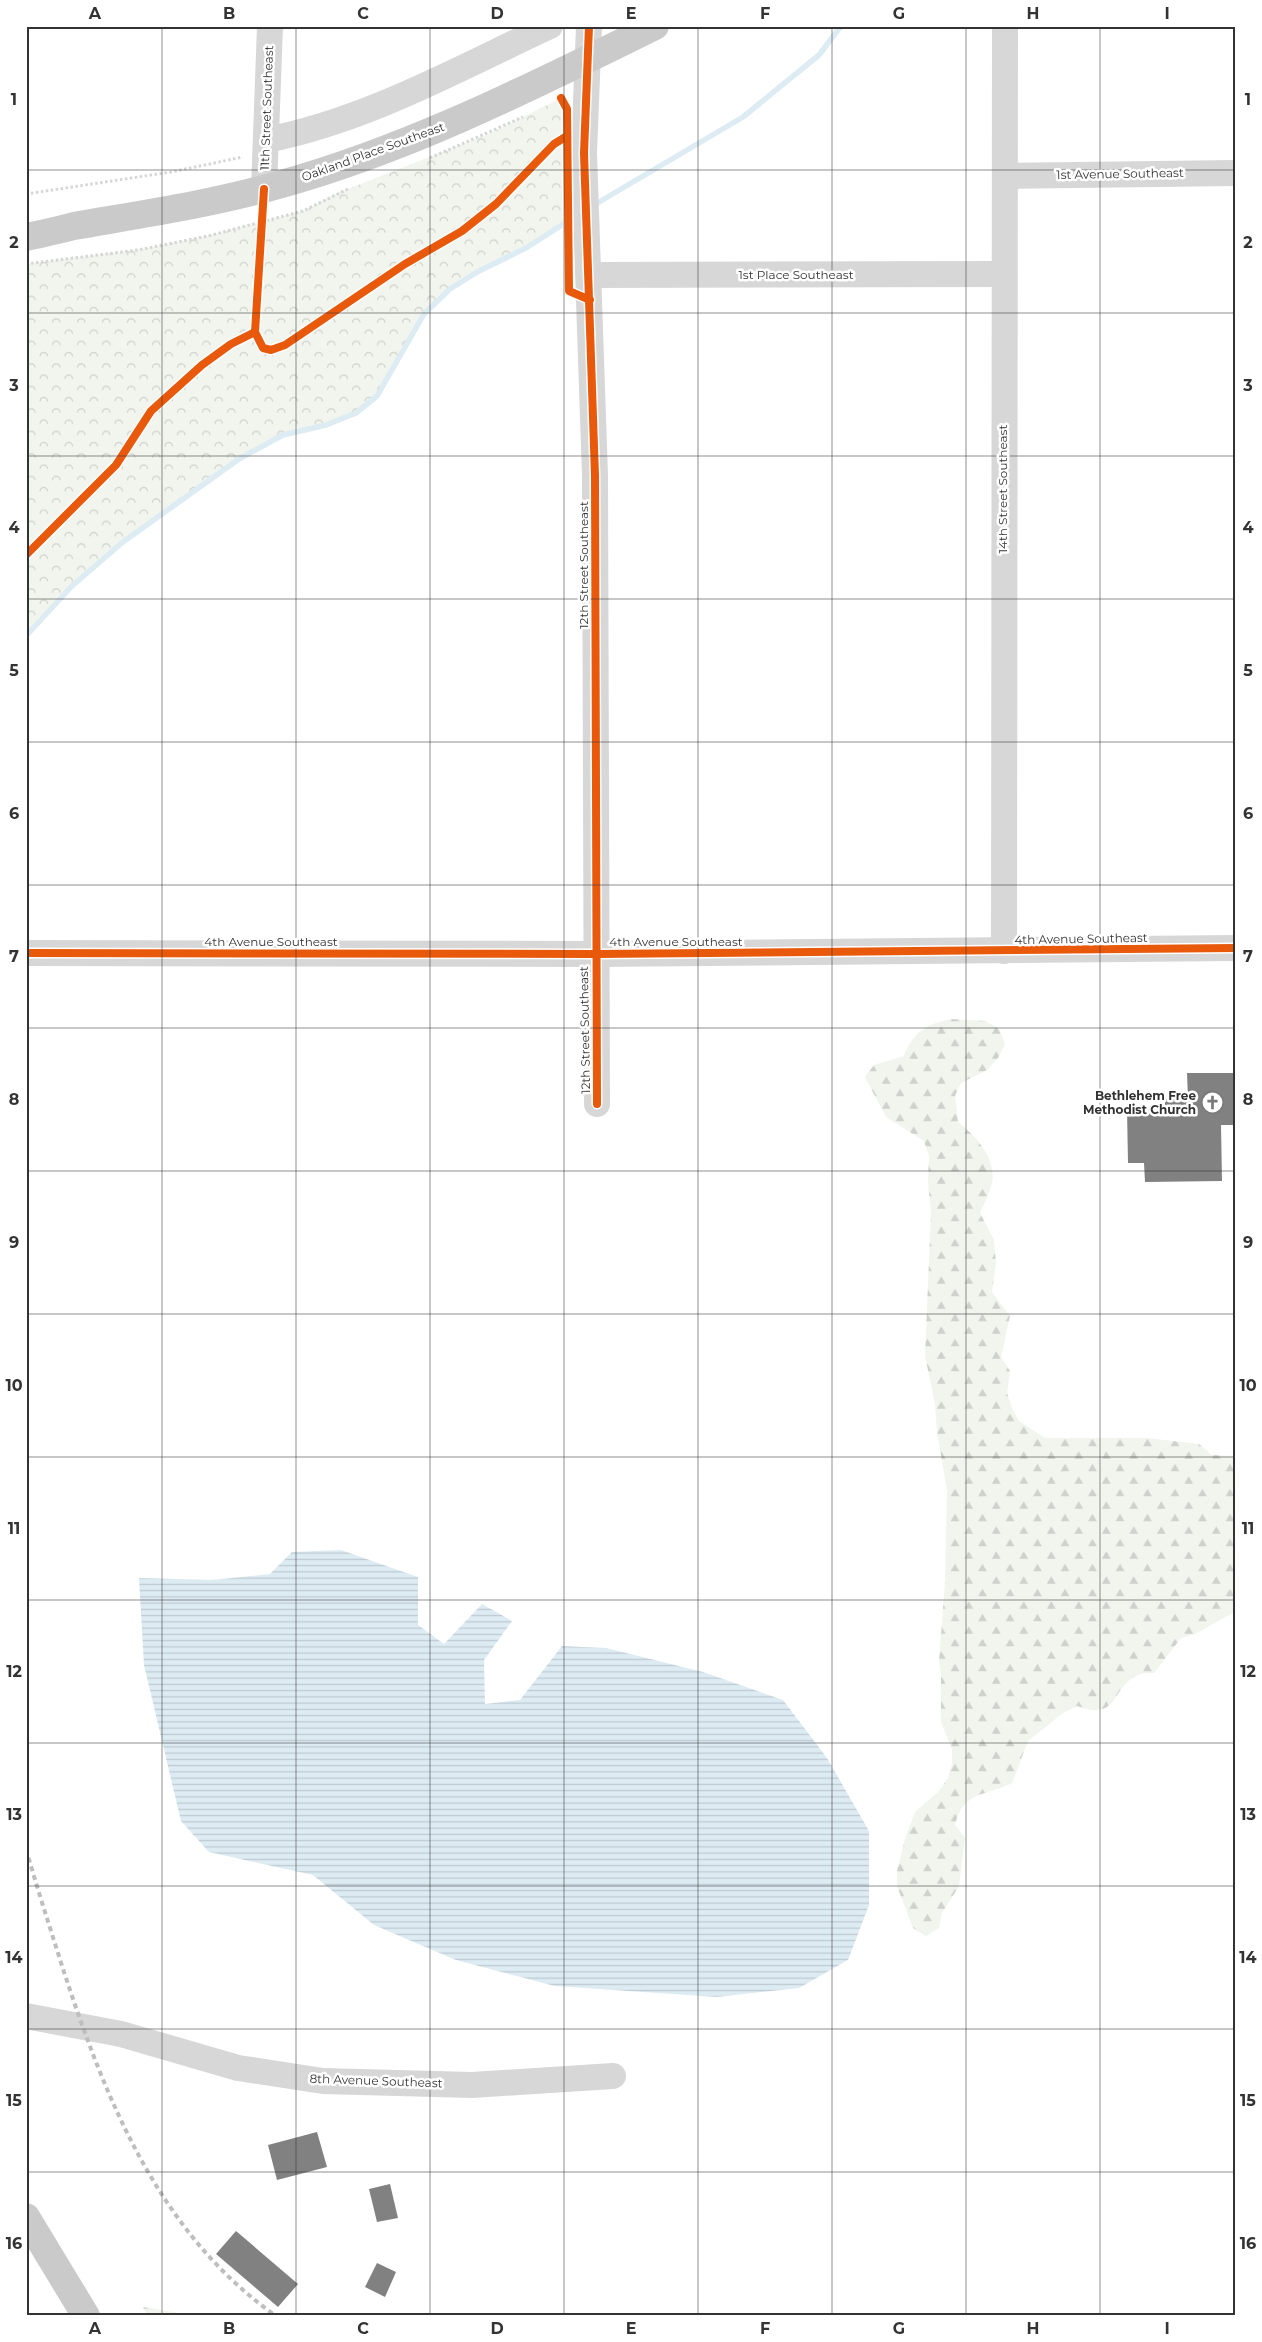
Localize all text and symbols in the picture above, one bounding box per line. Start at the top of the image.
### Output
text: A [88,4,102,23]
text: B [223,4,235,23]
text: C [357,4,369,23]
text: D [490,4,504,23]
text: E [626,4,636,23]
text: F [760,4,770,23]
text: G [893,4,905,23]
text: H [1027,4,1039,23]
text: I [1164,4,1170,23]
street label: 11th Street Southeast [257,45,276,171]
text: 1 [11,90,17,109]
text: 1 [1245,90,1251,109]
street label: Oakland Place Southeast [299,119,446,184]
street label: 1st Avenue Southeast [1056,165,1184,182]
text: 2 [9,233,19,252]
text: 2 [1243,233,1253,252]
street label: 1st Place Southeast [739,267,854,282]
text: 3 [8,376,19,395]
text: 3 [1242,376,1253,395]
street label: 14th Street Southeast [995,425,1010,553]
street label: 12th Street Southeast [576,501,591,629]
text: 4 [8,518,20,537]
text: 4 [1242,518,1254,537]
text: 5 [9,661,19,680]
text: 5 [1243,661,1253,680]
text: 6 [9,804,19,823]
text: 6 [1243,804,1253,823]
street label: 4th Avenue Southeast [1014,930,1148,947]
street label: 4th Avenue Southeast [204,934,338,949]
street label: 4th Avenue Southeast [609,934,743,949]
text: 7 [9,947,19,966]
text: 7 [1243,947,1253,966]
street label: 12th Street Southeast [576,966,593,1094]
place label: Bethlehem Free Methodist Church [1083,1088,1196,1117]
text: 8 [9,1090,19,1109]
text: 8 [1243,1090,1253,1109]
church icon: Bethlehem Free Methodist Church [1200,1091,1224,1115]
text: 9 [9,1233,19,1252]
text: 9 [1243,1233,1253,1252]
text: 10 [5,1376,23,1395]
text: 10 [1239,1376,1257,1395]
text: 11 [8,1519,20,1538]
text: 11 [1242,1519,1254,1538]
text: 12 [6,1662,22,1681]
text: 12 [1240,1662,1256,1681]
text: 13 [6,1805,22,1824]
text: 13 [1240,1805,1256,1824]
text: 14 [5,1948,23,1967]
text: 14 [1239,1948,1257,1967]
street label: 8th Avenue Southeast [309,2071,443,2090]
text: 15 [6,2091,22,2110]
text: 15 [1240,2091,1256,2110]
text: 16 [6,2234,22,2253]
text: 16 [1240,2234,1256,2253]
text: A [88,2319,102,2338]
text: B [223,2319,235,2338]
text: C [357,2319,369,2338]
text: D [490,2319,504,2338]
text: E [626,2319,636,2338]
text: F [760,2319,770,2338]
text: G [893,2319,905,2338]
text: H [1027,2319,1039,2338]
text: I [1164,2319,1170,2338]

